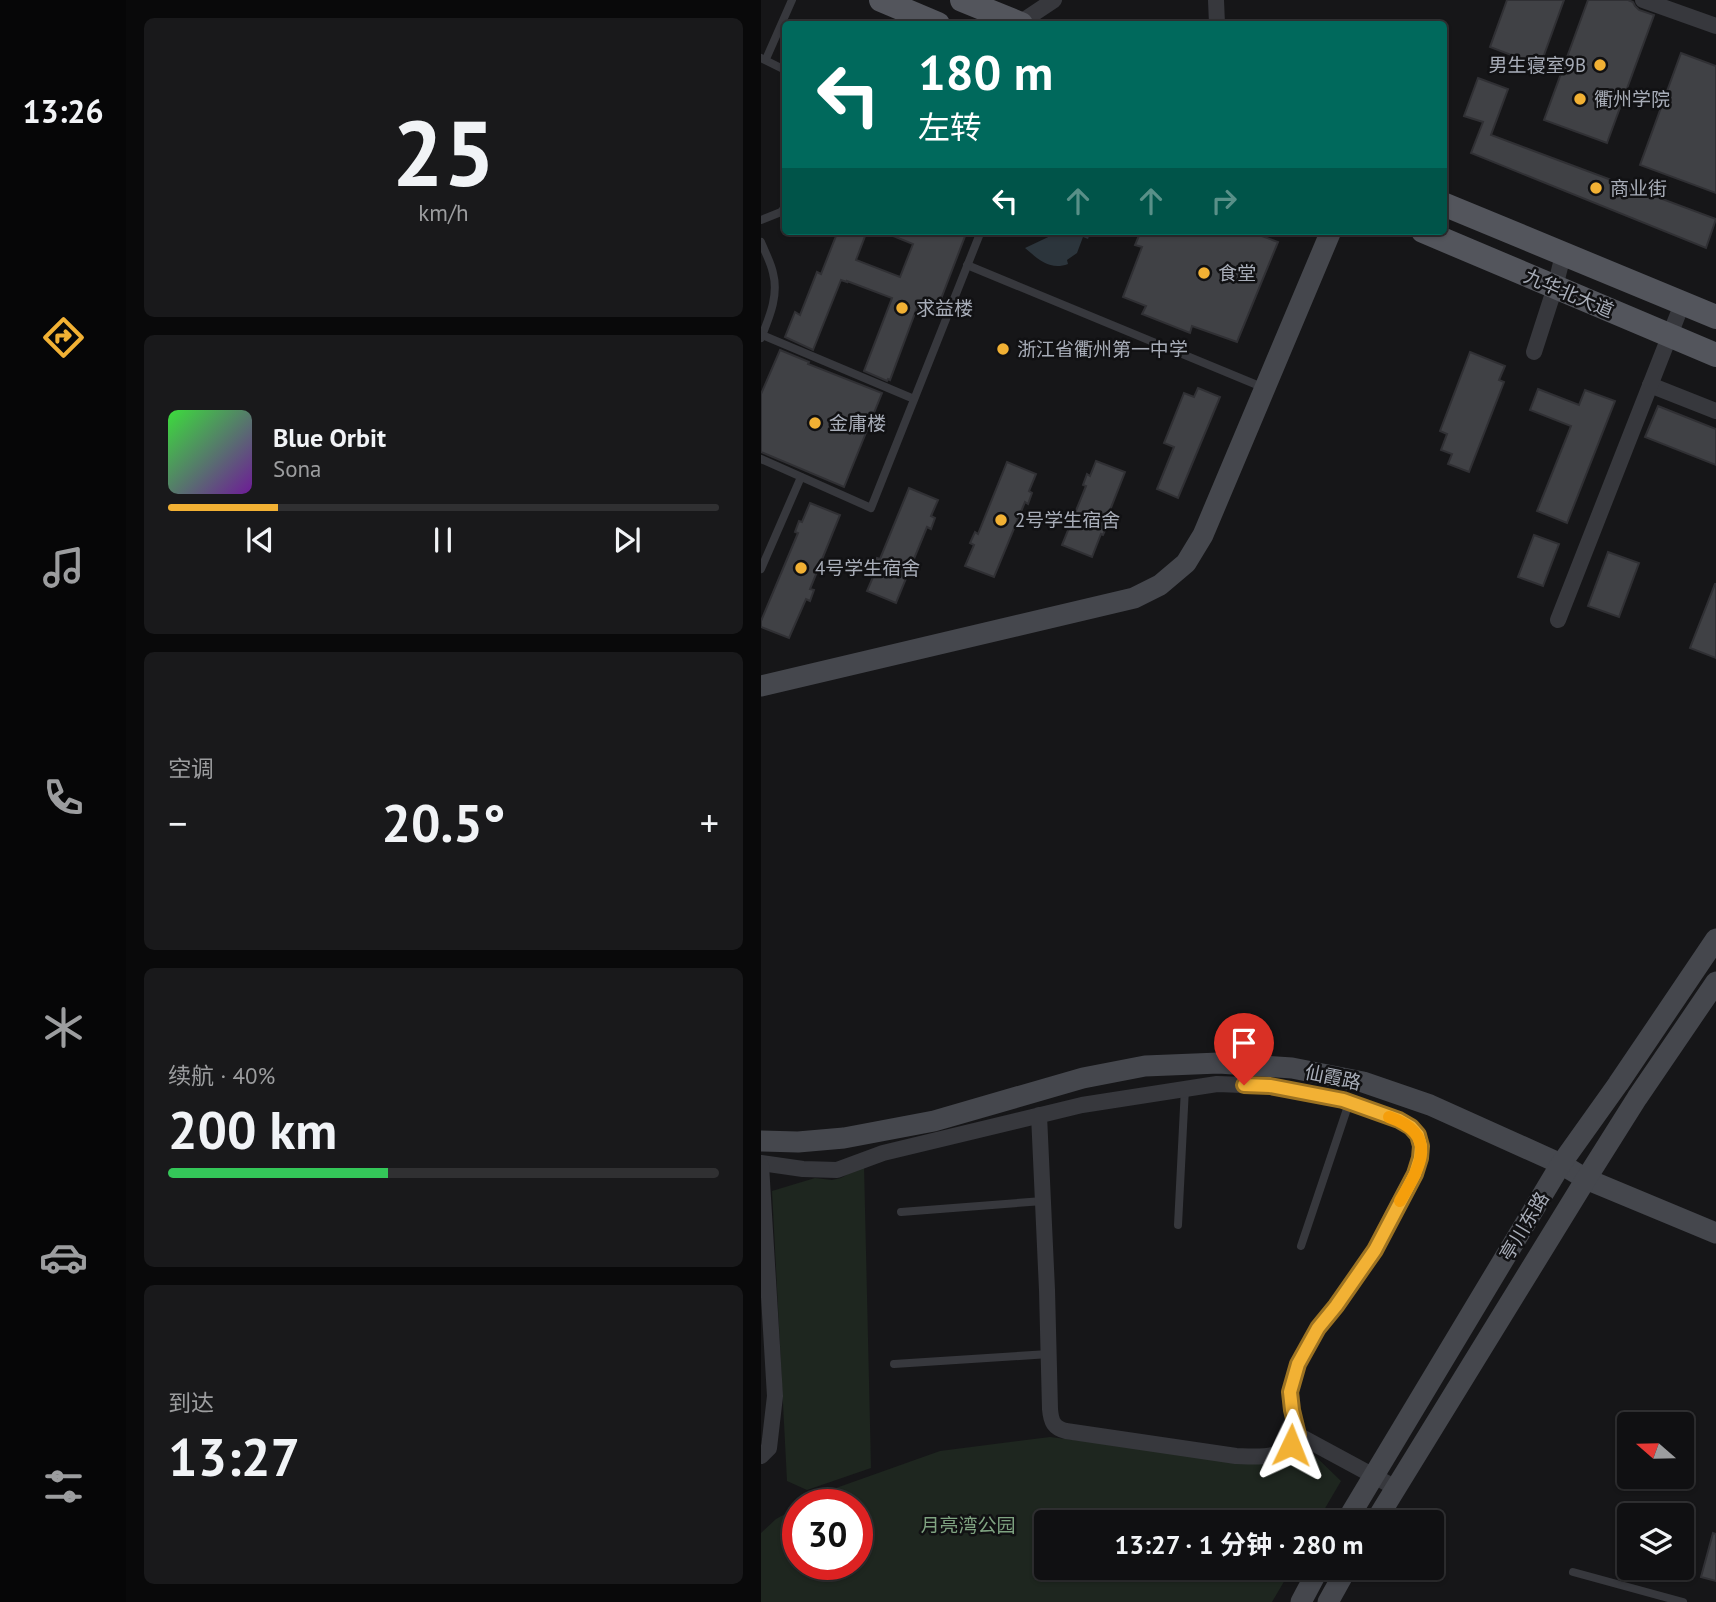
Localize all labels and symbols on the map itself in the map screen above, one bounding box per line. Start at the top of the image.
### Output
place label: 男生寝室9B [1489,53,1586,77]
marker: 男生寝室9B [1592,57,1608,73]
place label: 衢州学院 [1594,87,1670,111]
marker: 衢州学院 [1572,91,1588,107]
place label: 商业街 [1610,176,1667,200]
marker: 商业街 [1588,180,1604,196]
place label: 食堂 [1218,261,1256,285]
street label: 九华北大道 [1521,263,1617,323]
marker: 食堂 [1196,265,1212,281]
place label: 求益楼 [916,296,973,320]
marker: 求益楼 [894,300,910,316]
place label: 浙江省衢州第一中学 [1017,337,1188,361]
marker: 浙江省衢州第一中学 [995,341,1011,357]
place label: 金庸楼 [829,411,886,435]
marker: 金庸楼 [807,415,823,431]
place label: 2号学生宿舍 [1015,508,1120,532]
marker: 2号学生宿舍 [993,512,1009,528]
place label: 4号学生宿舍 [815,556,920,580]
marker: 4号学生宿舍 [793,560,809,576]
pin [1214,1013,1274,1085]
street label: 仙霞路 [1303,1059,1363,1095]
street label: 亭川东路 [1494,1187,1554,1265]
position arrow [1254,1408,1328,1482]
north arrow [1617,1412,1694,1489]
speed limit sign: 30 [782,1489,873,1580]
park label: 月亮湾公园 [920,1513,1016,1537]

